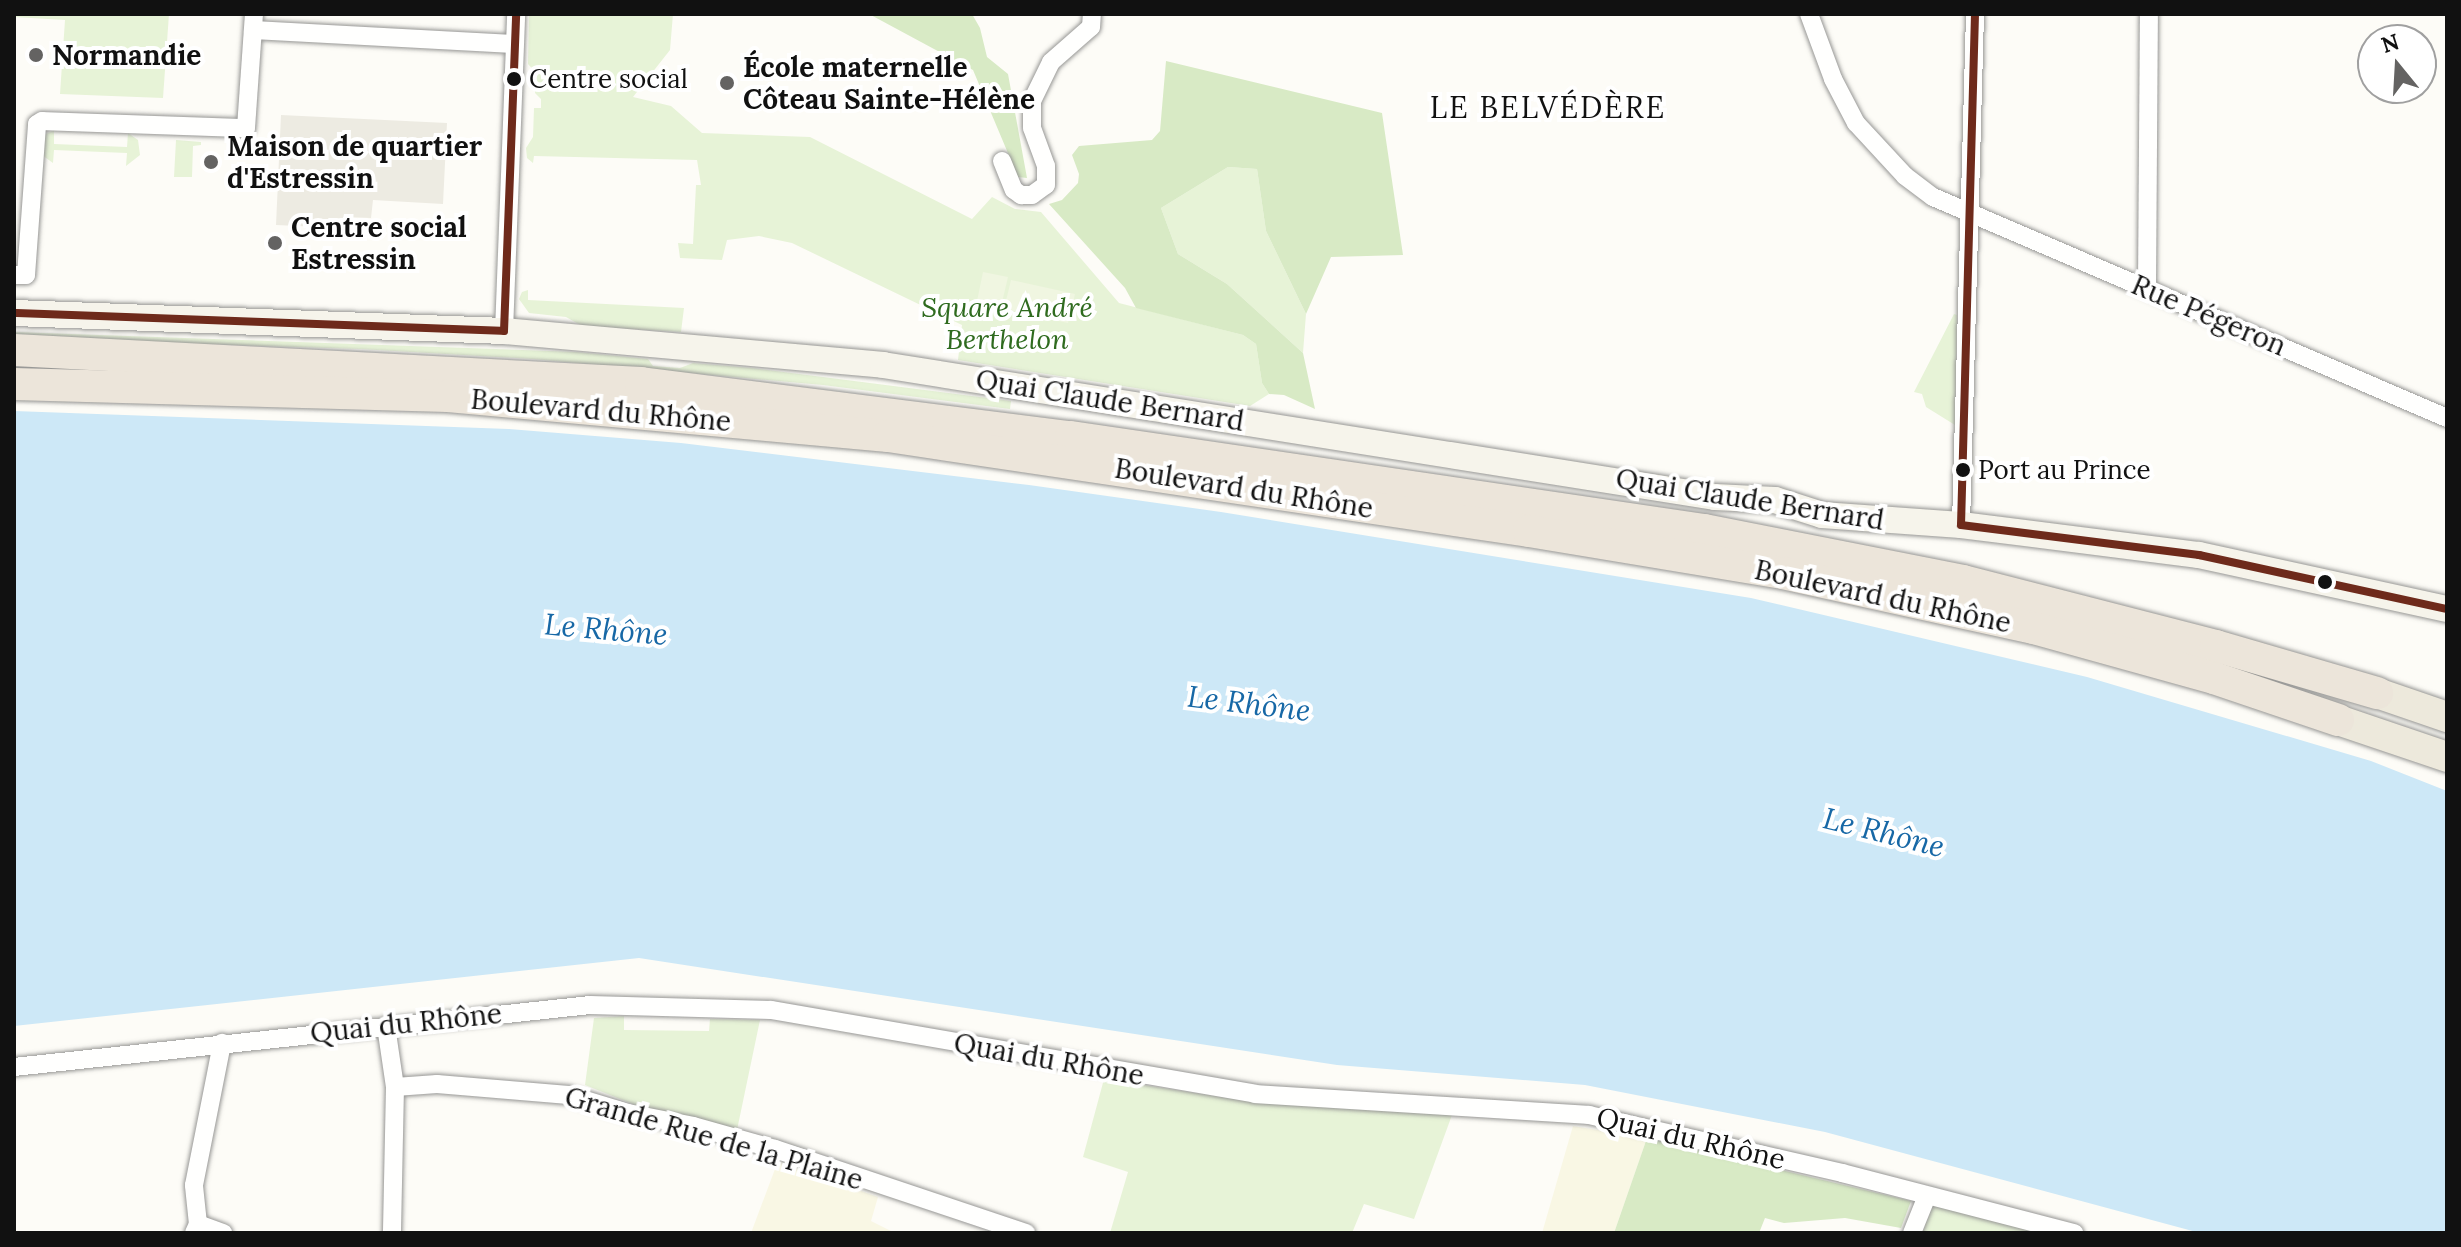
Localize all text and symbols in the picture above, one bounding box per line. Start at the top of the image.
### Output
north arrow [2357,24,2437,104]
text: N [2378,27,2403,59]
place label: Normandie [52,38,201,72]
marker: Normandie [27,46,45,64]
place label: École maternelle Côteau Sainte-Hélène [743,50,1035,116]
place label: Centre social [529,63,688,95]
marker: Centre social [506,71,522,87]
marker: École maternelle Côteau Sainte-Hélène [718,74,736,92]
district label: LE BELVÉDÈRE [1430,89,1666,125]
place label: Maison de quartier d'Estressin [227,129,482,195]
marker: Maison de quartier d'Estressin [202,153,220,171]
place label: Centre social Estressin [291,210,467,276]
marker: Centre social Estressin [266,234,284,252]
street label: Rue Pégeron [2127,267,2291,363]
park label: Square André Berthelon [921,290,1093,356]
street label: Quai Claude Bernard [974,362,1246,438]
street label: Boulevard du Rhône [469,382,733,438]
street label: Boulevard du Rhône [1112,451,1376,525]
place label: Port au Prince [1978,454,2151,486]
street label: Quai Claude Bernard [1614,461,1886,537]
marker: Port au Prince [1955,462,1971,478]
street label: Boulevard du Rhône [1752,552,2014,640]
unlabelled marker [2317,574,2333,590]
water label: Le Rhône [543,606,669,652]
water label: Le Rhône [1185,678,1313,728]
water label: Le Rhône [1820,800,1948,864]
street label: Quai du Rhône [309,996,503,1050]
street label: Quai du Rhône [951,1026,1147,1092]
street label: Grande Rue de la Plaine [561,1079,867,1197]
street label: Quai du Rhône [1593,1100,1789,1176]

